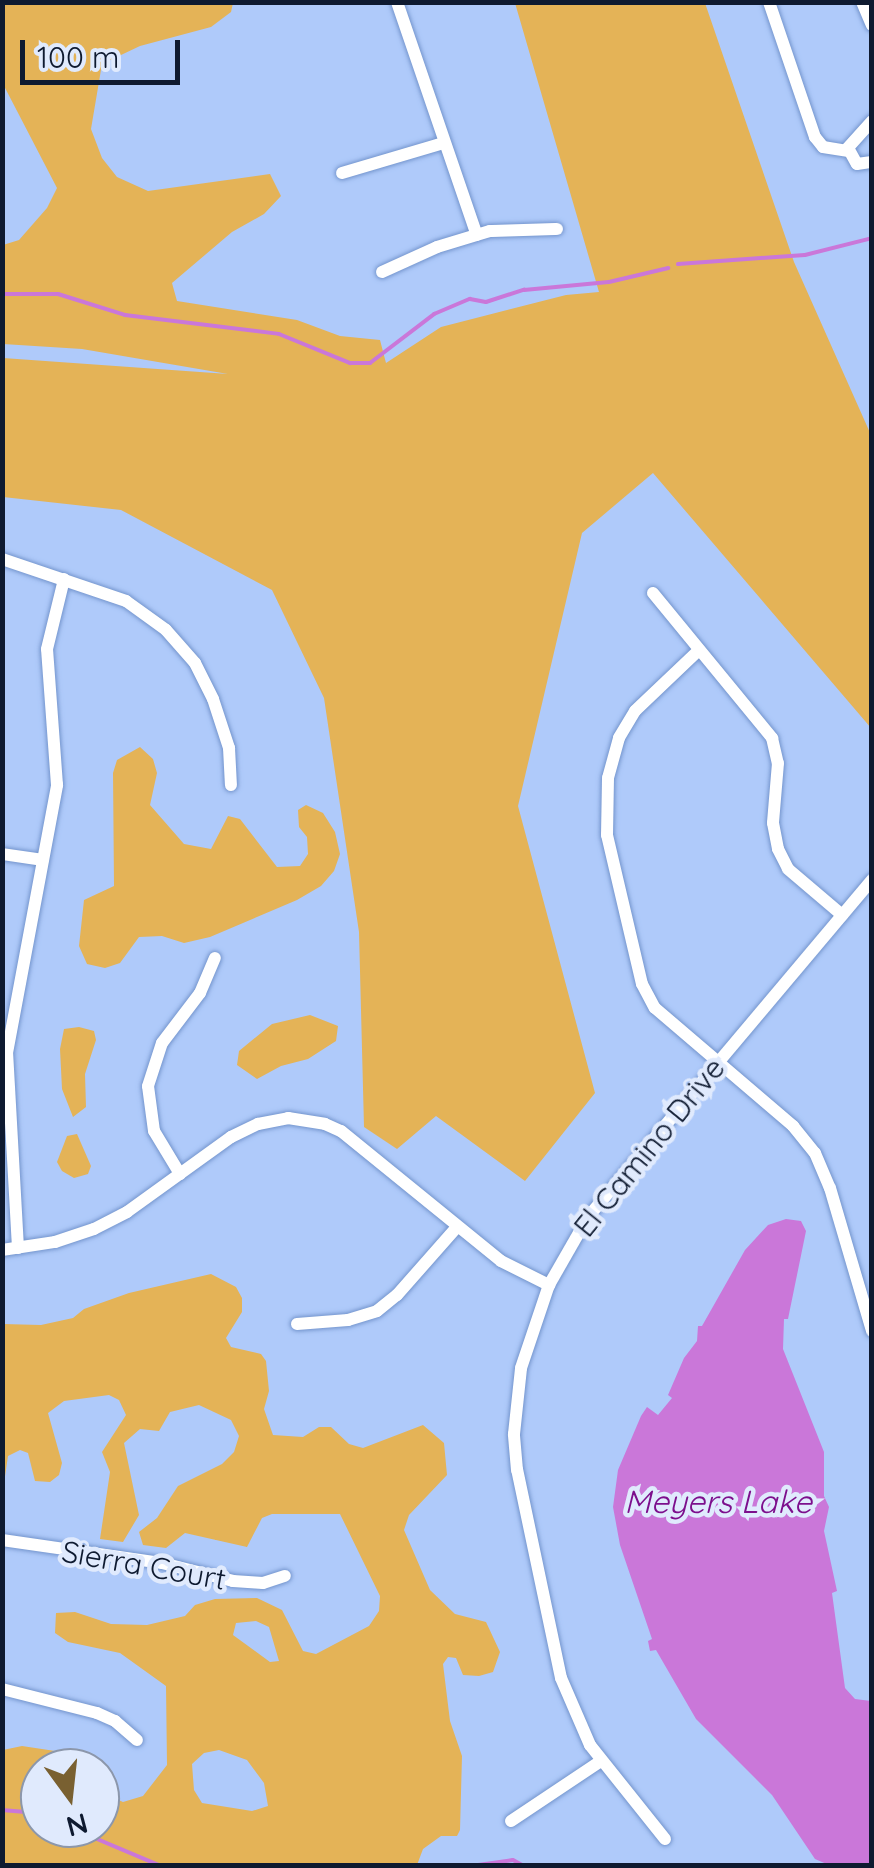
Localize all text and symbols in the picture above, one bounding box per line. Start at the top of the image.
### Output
scale bar [25,20,185,82]
text: 100 m [37,38,119,76]
street label: El Camino Drive [566,1050,732,1244]
water label: Meyers Lake [624,1482,812,1520]
street label: Sierra Court [59,1533,229,1597]
north arrow [20,1748,120,1848]
text: N [63,1806,92,1845]

